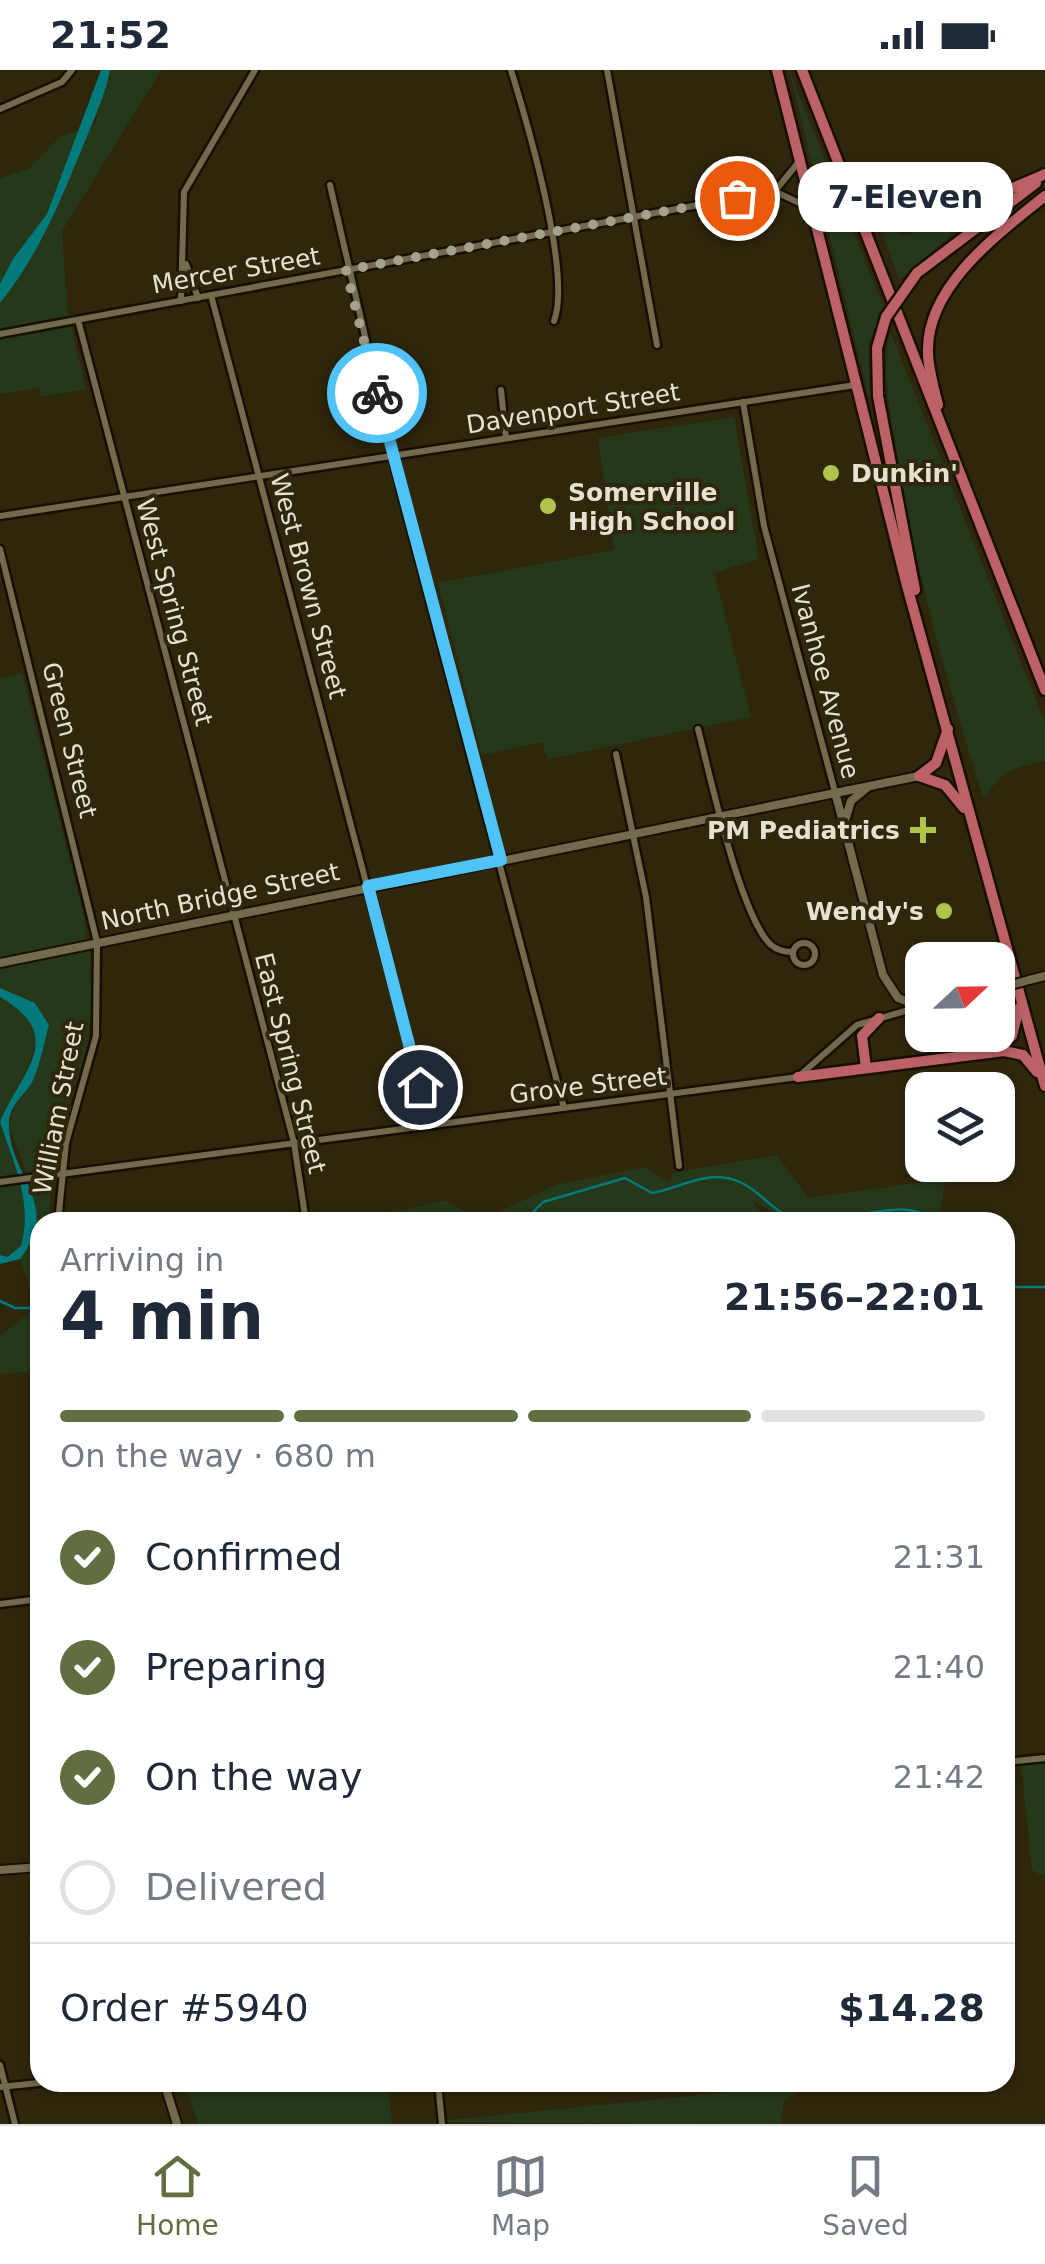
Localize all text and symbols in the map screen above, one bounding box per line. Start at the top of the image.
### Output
text: 21:52 [50,13,171,57]
pin [695,156,780,241]
callout: 7-Eleven [797,163,1012,233]
icon: bag [710,171,765,226]
text: 7-Eleven [828,178,983,216]
street label: Mercer Street [150,241,323,300]
courier [327,343,427,443]
icon: bike [350,366,405,421]
street label: Davenport Street [464,377,682,440]
place label: Dunkin' [851,459,958,488]
marker: Dunkin' [820,462,842,484]
street label: West Brown Street [265,470,353,702]
place label: Somerville High School [568,478,735,536]
street label: West Spring Street [130,495,219,729]
marker: Somerville High School [537,495,559,517]
street label: Ivanhoe Avenue [786,580,865,782]
street label: Green Street [36,659,103,821]
place label: PM Pediatrics [707,816,900,845]
marker: PM Pediatrics [910,817,936,843]
street label: North Bridge Street [98,857,342,936]
place label: Wendy's [806,897,924,926]
marker: Wendy's [933,900,955,922]
north arrow [905,942,1015,1052]
map controls [905,942,1015,1182]
street label: East Spring Street [249,950,332,1177]
street label: William Street [28,1019,90,1197]
pin [378,1045,463,1130]
icon: home [393,1060,448,1115]
street label: Grove Street [508,1061,669,1110]
button: layers [905,1072,1015,1182]
text: Arriving in [60,1241,224,1279]
text: 21:56–22:01 [724,1275,985,1319]
text: 4 min [60,1279,264,1354]
text: On the way · 680 m [60,1437,376,1475]
icon: check [60,1530,115,1585]
text: Confirmed [145,1535,342,1579]
text: 21:31 [893,1538,985,1576]
icon: check [60,1640,115,1695]
text: Preparing [145,1645,327,1689]
text: 21:40 [893,1648,985,1686]
icon: check [60,1750,115,1805]
text: On the way [145,1755,362,1799]
text: 21:42 [893,1758,985,1796]
text: Delivered [145,1865,327,1909]
text: Order #5940 [60,1986,309,2030]
text: $14.28 [838,1986,985,2030]
tab: Home [136,2149,219,2242]
tab: Map [491,2149,550,2242]
tab: Saved [822,2149,909,2242]

